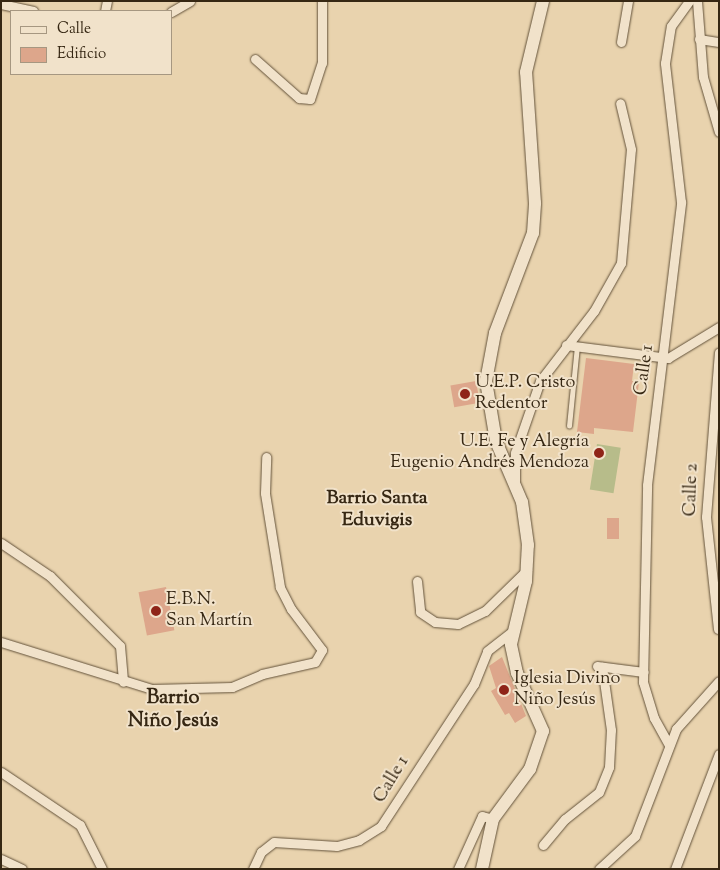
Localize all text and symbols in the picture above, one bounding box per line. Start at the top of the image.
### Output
legend [10,10,172,75]
text: Calle [57,19,91,40]
text: Edificio [57,44,106,65]
street label: Calle 1 [631,343,659,397]
place label: U.E.P. Cristo Redentor [475,373,575,416]
marker: U.E.P. Cristo Redentor [459,388,471,400]
place label: U.E. Fe y Alegría Eugenio Andrés Mendoza [390,432,589,474]
marker: U.E. Fe y Alegría Eugenio Andrés Mendoza [593,447,605,459]
street label: Calle 2 [680,463,704,517]
district label: Barrio Santa Eduvigis [327,488,427,532]
place label: E.B.N. San Martín [166,590,253,632]
marker: E.B.N. San Martín [150,605,162,617]
place label: Iglesia Divino Niño Jesús [514,669,620,712]
marker: Iglesia Divino Niño Jesús [498,684,510,696]
district label: Barrio Niño Jesús [128,686,218,733]
street label: Calle 1 [370,753,414,807]

